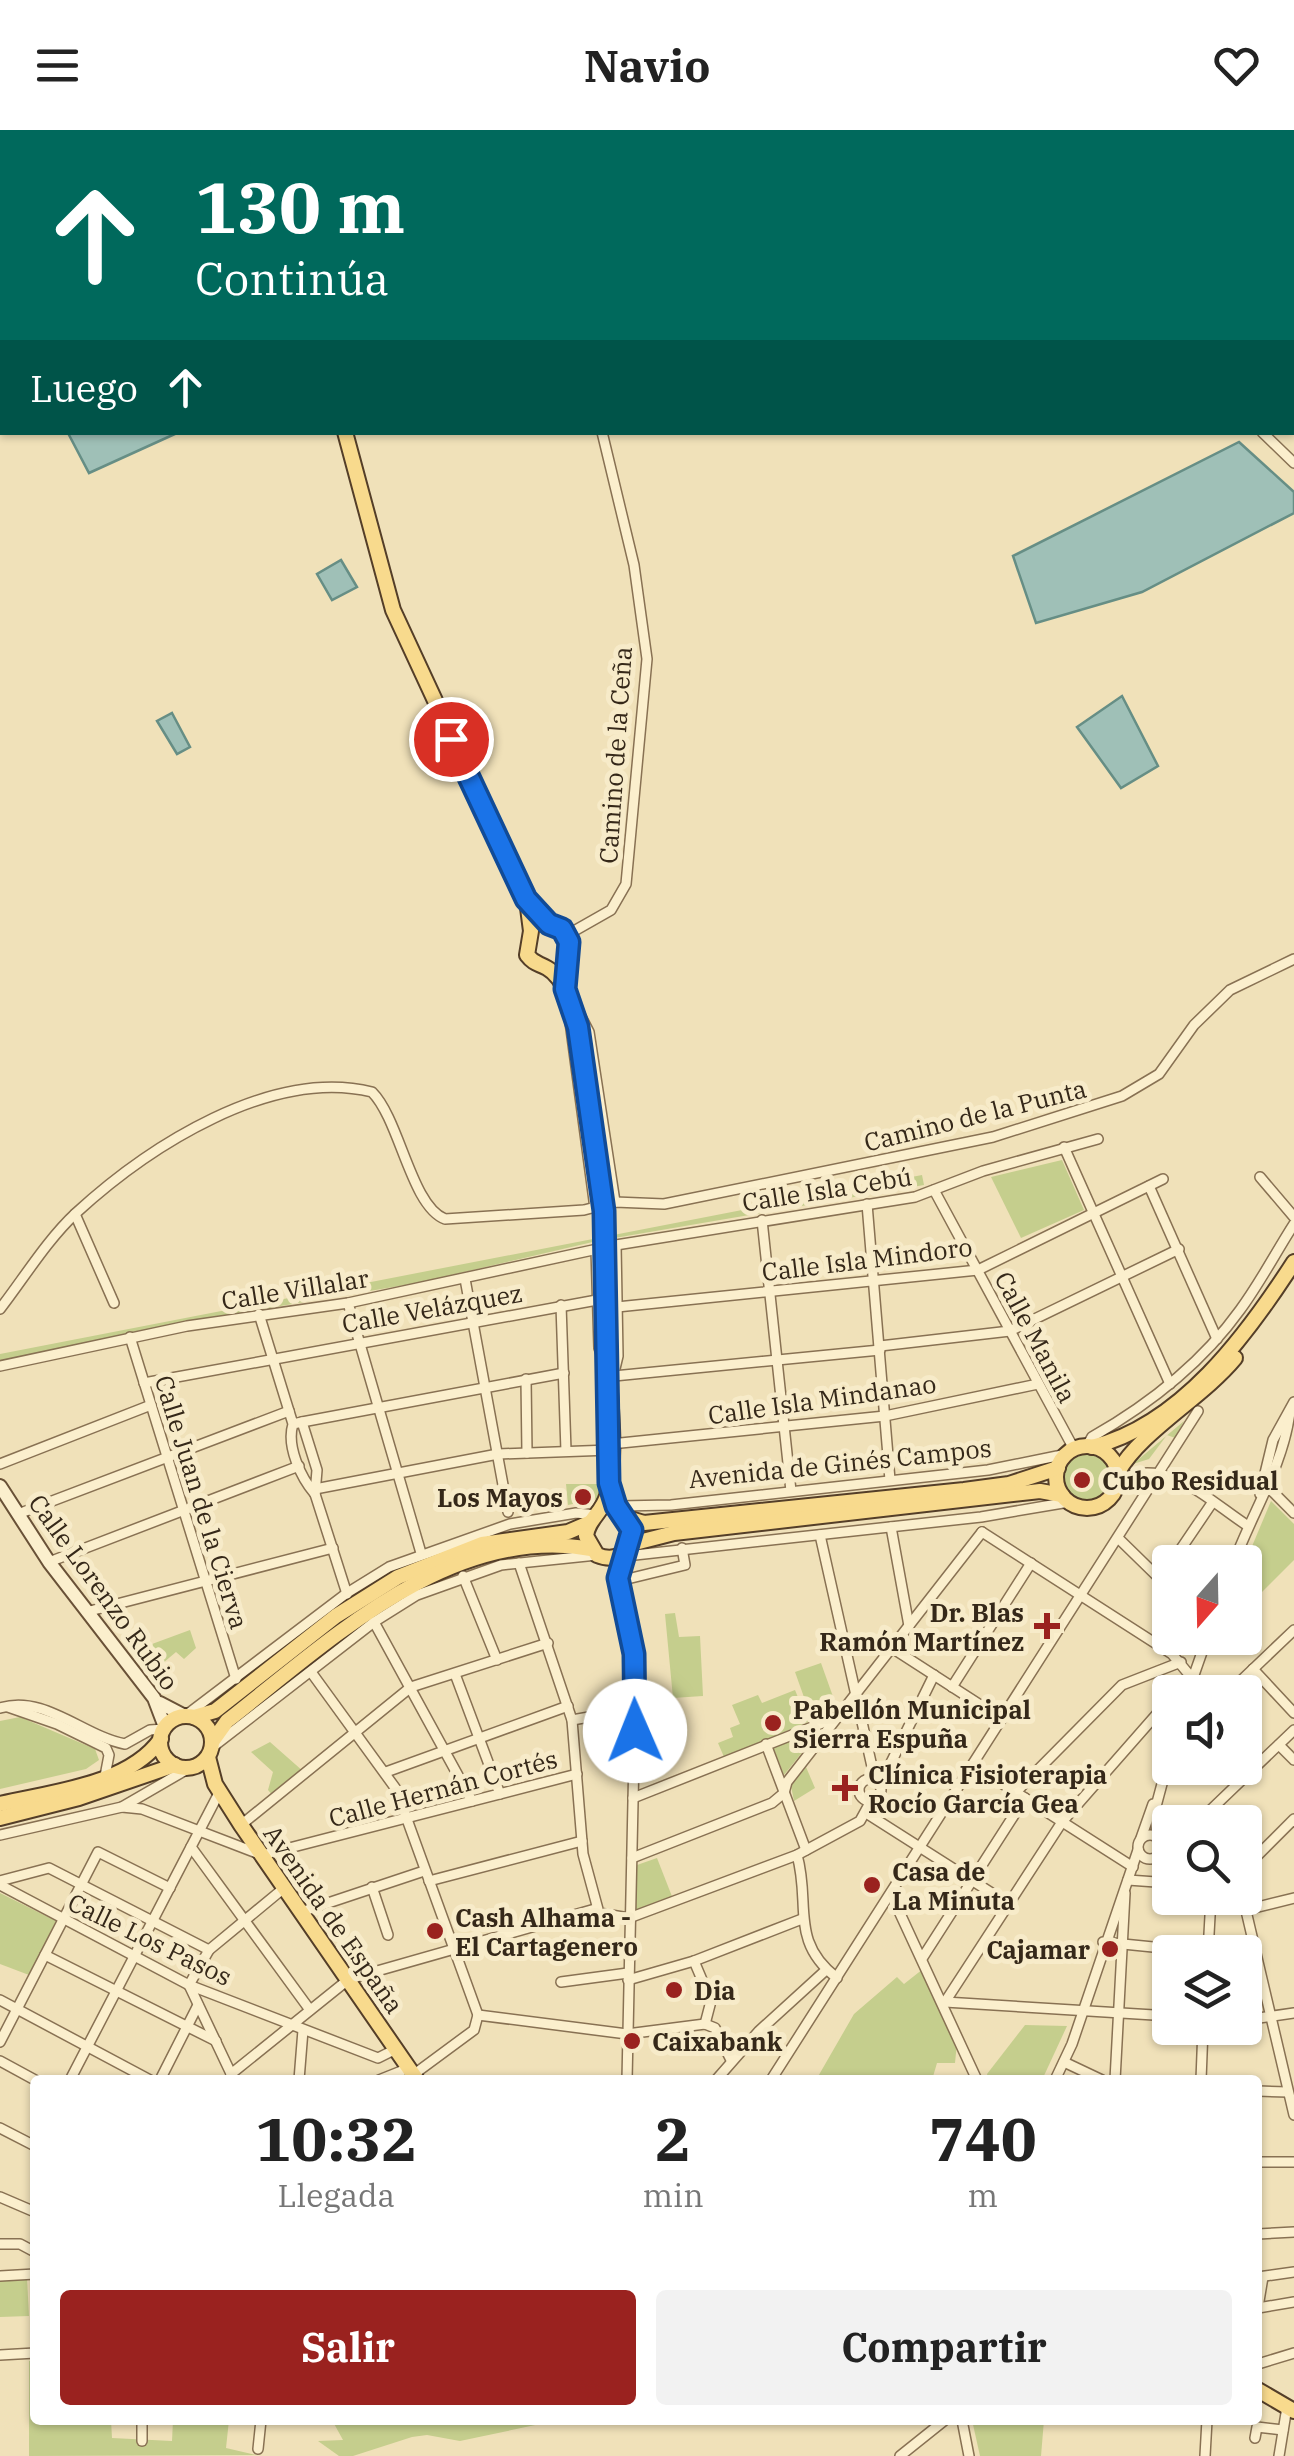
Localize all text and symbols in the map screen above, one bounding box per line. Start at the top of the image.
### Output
text: Navio [584,36,710,94]
icon: menu [30,38,85,93]
icon: heart [1209,38,1264,93]
text: 130 m [195,161,405,252]
icon: ahead [30,170,160,300]
text: Continúa [195,249,389,307]
icon: ahead [158,360,213,415]
text: Luego [30,363,138,412]
street label: Camino de la Ceña [591,645,639,865]
pin [409,697,494,782]
icon: arrive [424,712,479,767]
street label: Camino de la Punta [860,1071,1090,1159]
street label: Calle Isla Cebú [740,1159,914,1219]
street label: Calle Isla Mindoro [760,1230,974,1288]
street label: Calle Villalar [219,1261,371,1317]
street label: Calle Manila [988,1266,1084,1408]
street label: Calle Velázquez [339,1276,525,1340]
street label: Calle Isla Mindanao [706,1367,938,1431]
street label: Calle Juan de la Cierva [148,1371,256,1633]
street label: Avenida de Ginés Campos [687,1431,993,1495]
place label: Cubo Residual [1102,1464,1278,1497]
marker: Cubo Residual [1071,1469,1093,1491]
place label: Los Mayos [437,1481,563,1514]
marker: Los Mayos [572,1486,594,1508]
street label: Calle Lorenzo Rubio [22,1487,186,1697]
north arrow [1152,1545,1262,1655]
map controls [1152,1545,1262,2045]
place label: Dr. Blas Ramón Martínez [819,1596,1024,1658]
marker: Dr. Blas Ramón Martínez [1034,1613,1060,1639]
button: sound [1152,1675,1262,1785]
position arrow [583,1679,687,1783]
place label: Pabellón Municipal Sierra Espuña [793,1693,1031,1755]
marker: Pabellón Municipal Sierra Espuña [762,1712,784,1734]
street label: Calle Hernán Cortés [325,1742,561,1834]
place label: Clínica Fisioterapia Rocío García Gea [868,1758,1107,1820]
marker: Clínica Fisioterapia Rocío García Gea [832,1775,858,1801]
button: search [1152,1805,1262,1915]
street label: Avenida de España [257,1818,411,2020]
place label: Casa de La Minuta [892,1855,1015,1917]
marker: Casa de La Minuta [861,1874,883,1896]
street label: Calle Los Pasos [63,1885,237,1993]
place label: Cash Alhama - El Cartagenero [455,1901,638,1963]
marker: Cash Alhama - El Cartagenero [424,1920,446,1942]
place label: Cajamar [986,1933,1091,1966]
button: layers [1152,1935,1262,2045]
marker: Cajamar [1099,1938,1121,1960]
place label: Dia [694,1974,736,2007]
marker: Dia [663,1979,685,2001]
place label: Caixabank [652,2025,783,2058]
marker: Caixabank [621,2030,643,2052]
text: 10:32 [255,2099,417,2178]
text: 2 [655,2099,691,2178]
text: 740 [929,2099,1037,2178]
text: Llegada [278,2174,395,2216]
text: min [643,2174,704,2216]
text: m [968,2174,998,2216]
button: Salir [60,2290,636,2405]
button: Compartir [656,2290,1232,2405]

